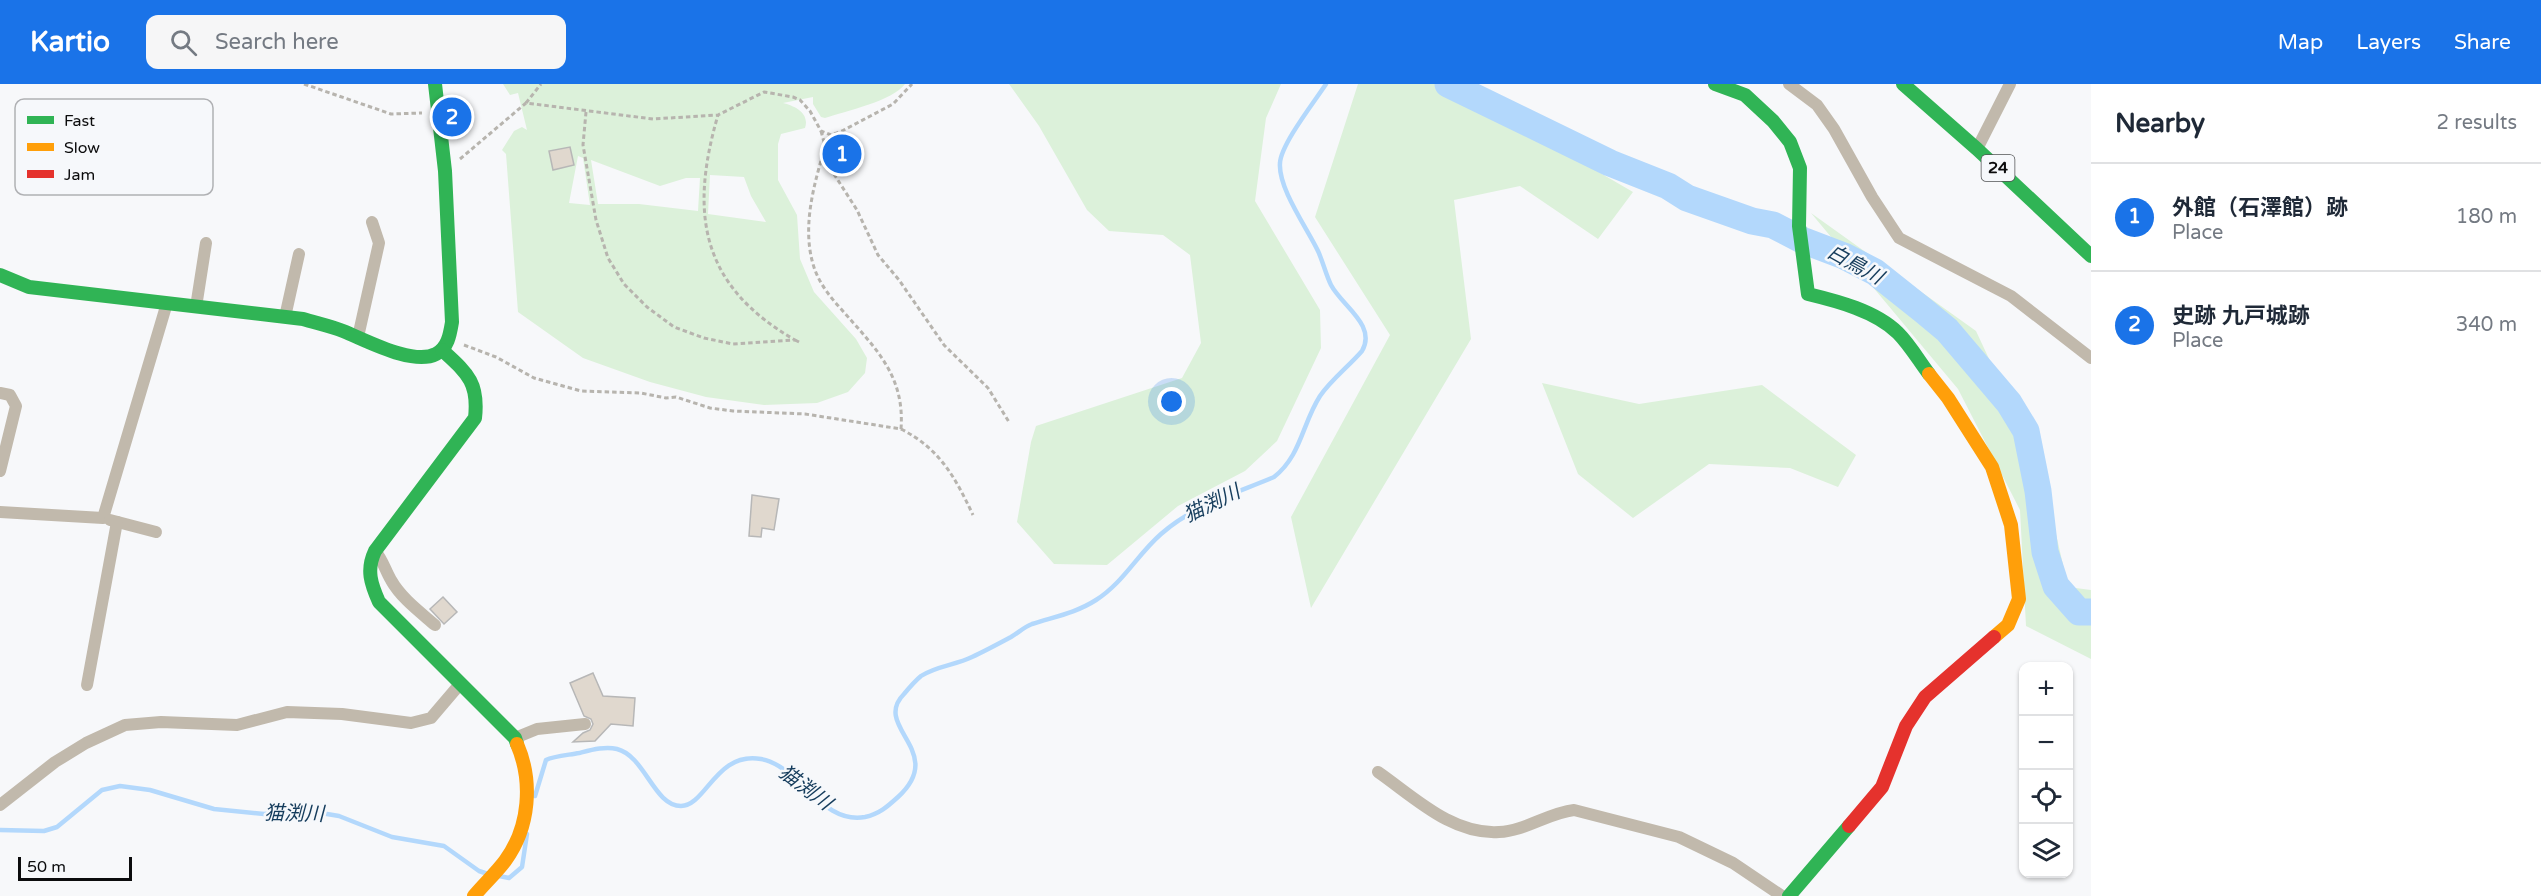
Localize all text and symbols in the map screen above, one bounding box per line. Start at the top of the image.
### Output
search box [146,15,566,69]
text: Kartio [30,25,110,59]
icon: search [167,26,200,59]
text: Search here [215,29,339,55]
text: Map [2278,30,2323,55]
text: Layers [2356,30,2421,55]
text: Share [2454,30,2511,55]
pin: 2 [432,94,472,140]
legend [15,99,213,195]
text: Nearby [2115,108,2205,139]
text: Fast [64,111,95,131]
text: 2 results [2437,111,2517,135]
pin: 1 [822,132,862,176]
text: Slow [64,138,100,158]
road number: 24 [1982,155,2014,181]
text: Jam [64,165,95,185]
text: 外館（石澤館）跡 [2172,195,2348,221]
text: 1 [2128,205,2141,229]
text: 180 m [2456,205,2517,229]
text: Place [2172,221,2223,245]
water label: 白鳥川 [1823,240,1889,291]
text: 史跡 九戸城跡 [2172,303,2310,329]
text: 2 [2128,313,2141,337]
text: 340 m [2456,313,2517,337]
text: Place [2172,329,2223,353]
your location [1157,387,1186,416]
water label: 猫渕川 [1180,479,1246,528]
map controls [2019,662,2073,878]
button: + [2019,662,2073,716]
button: − [2019,716,2073,770]
water label: 猫渕川 [774,760,838,817]
button: locate [2019,770,2073,824]
water label: 猫渕川 [264,801,326,827]
button: layers [2019,824,2073,878]
scale bar [18,854,132,882]
text: 50 m [27,857,66,877]

